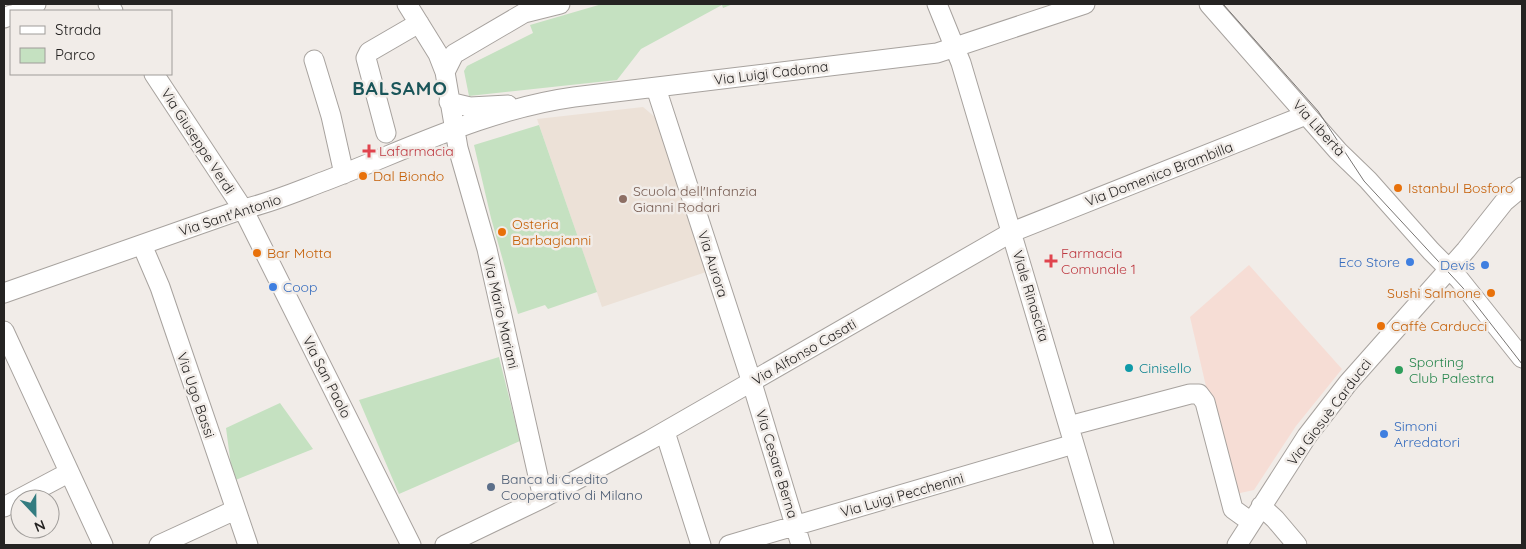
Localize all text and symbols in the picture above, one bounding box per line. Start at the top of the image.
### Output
legend [10,10,172,75]
text: Strada [55,20,101,39]
text: Parco [55,45,95,64]
street label: Via Luigi Cadorna [713,57,829,89]
district label: BALSAMO [352,76,448,100]
street label: Via Giuseppe Verdi [157,85,239,197]
street label: Via Libertà [1289,96,1349,160]
street label: Via Domenico Brambilla [1083,138,1235,210]
place label: Lafarmacia [379,142,454,160]
marker: Lafarmacia [363,145,375,157]
place label: Dal Biondo [373,167,444,185]
marker: Dal Biondo [357,170,369,182]
place label: Istanbul Bosforo [1408,179,1514,197]
place label: Scuola dell'Infanzia Gianni Rodari [633,182,757,216]
marker: Istanbul Bosforo [1392,182,1404,194]
street label: Via Sant'Antonio [177,190,283,240]
marker: Scuola dell'Infanzia Gianni Rodari [617,193,629,205]
place label: Osteria Barbagianni [512,215,591,249]
marker: Osteria Barbagianni [496,226,508,238]
street label: Via Aurora [694,229,732,299]
place label: Bar Motta [267,244,332,262]
place label: Farmacia Comunale 1 [1061,244,1136,278]
marker: Bar Motta [251,247,263,259]
street label: Viale Rinascita [1009,248,1053,344]
place label: Eco Store [1339,253,1400,271]
marker: Farmacia Comunale 1 [1045,255,1057,267]
street label: Via Mario Mariani [479,256,523,370]
marker: Eco Store [1404,256,1416,268]
place label: Devis [1440,256,1475,274]
marker: Devis [1479,259,1491,271]
place label: Coop [283,278,318,296]
marker: Coop [267,281,279,293]
place label: Sushi Salmone [1387,284,1481,302]
marker: Sushi Salmone [1485,287,1497,299]
street label: Via Alfonso Casati [749,315,859,389]
place label: Caffè Carducci [1391,317,1487,335]
marker: Caffè Carducci [1375,320,1387,332]
street label: Via San Paolo [299,333,355,421]
street label: Via Ugo Bassi [173,350,219,440]
place label: Sporting Club Palestra [1409,353,1494,387]
street label: Via Giosuè Carducci [1283,355,1375,469]
place label: Cinisello [1139,359,1191,377]
marker: Cinisello [1123,362,1135,374]
marker: Sporting Club Palestra [1393,364,1405,376]
street label: Via Cesare Berna [752,408,802,520]
place label: Simoni Arredatori [1394,417,1460,451]
marker: Simoni Arredatori [1378,428,1390,440]
street label: Via Luigi Pecchenini [838,469,966,521]
place label: Banca di Credito Cooperativo di Milano [501,470,643,504]
marker: Banca di Credito Cooperativo di Milano [485,481,497,493]
north arrow [10,489,60,539]
text: N [32,516,48,536]

